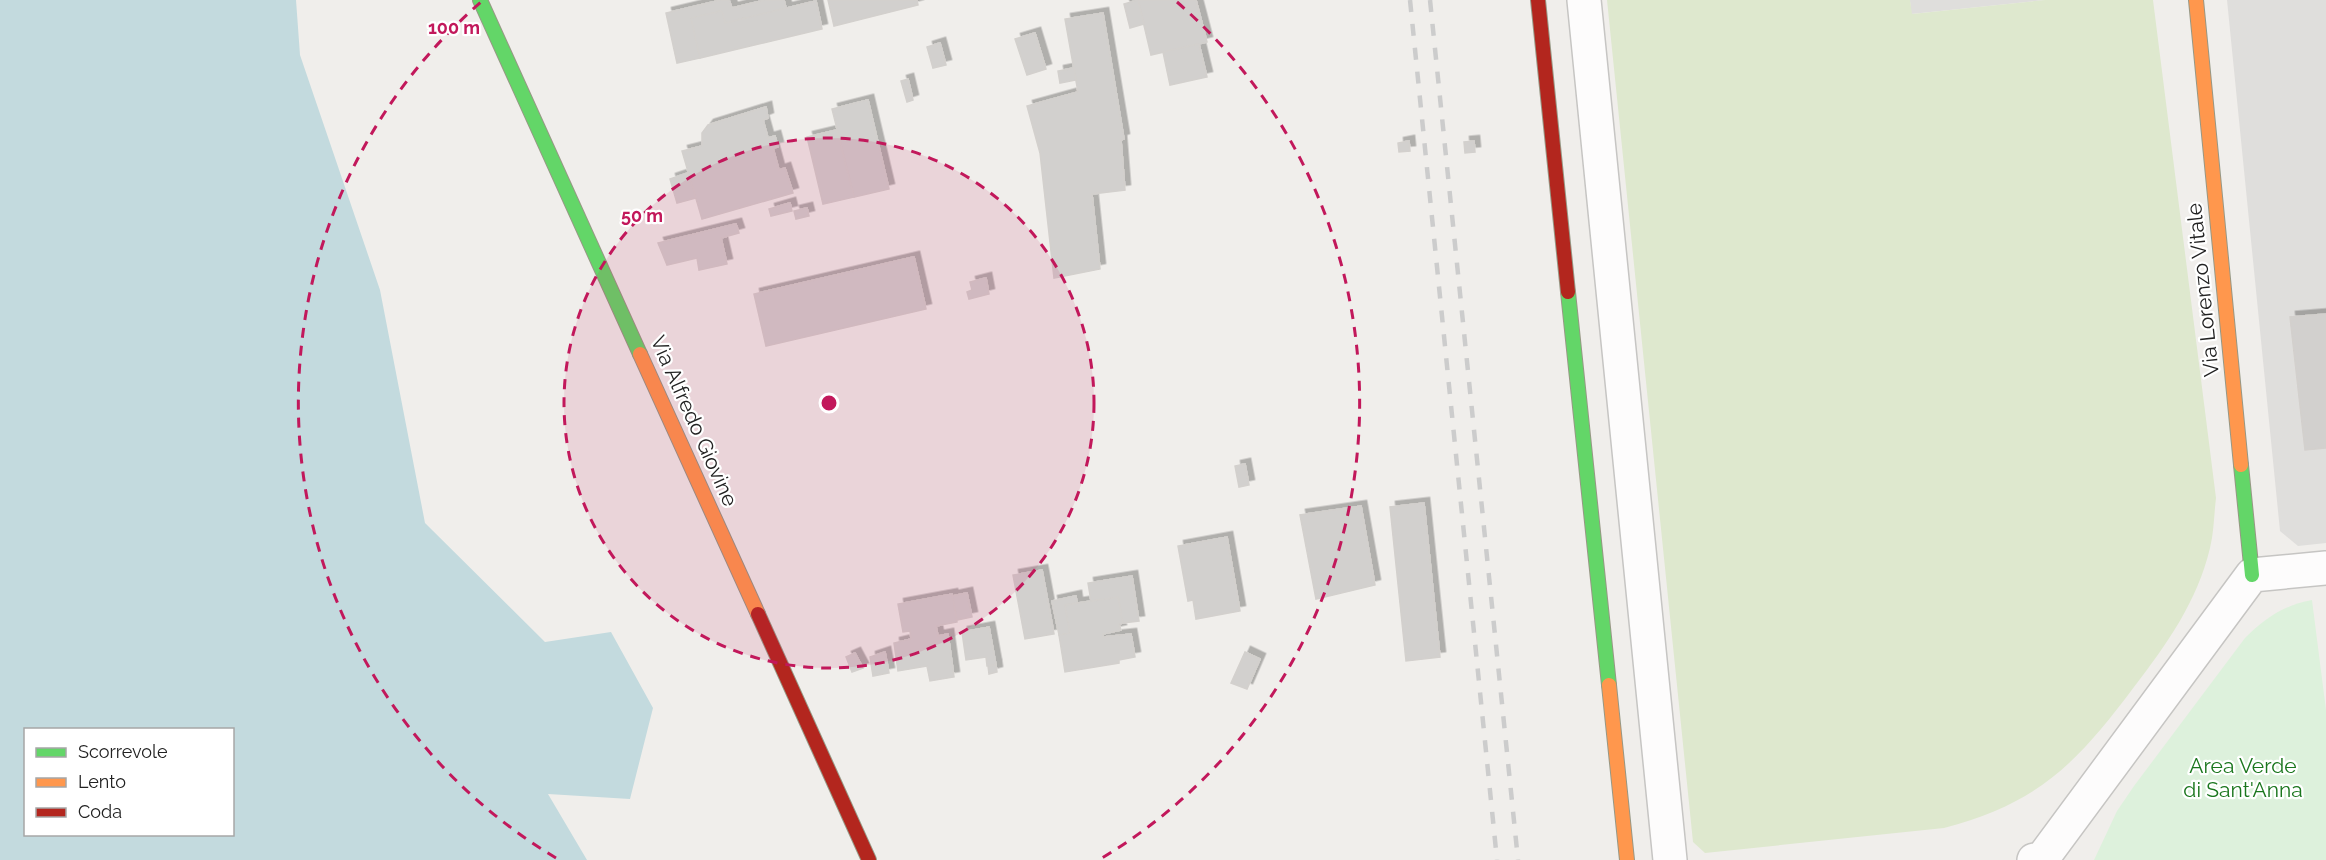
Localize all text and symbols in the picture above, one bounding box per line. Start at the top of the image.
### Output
text: 100 m [428,17,480,38]
street label: Via Lorenzo Vitale [2181,202,2224,378]
text: 50 m [621,205,663,226]
street label: Via Alfredo Giovine [646,332,743,510]
centre of rings [819,393,839,413]
legend [24,728,234,836]
text: Scorrevole [78,741,168,762]
park label: Area Verde di Sant'Anna [2183,753,2303,802]
text: Lento [78,771,126,792]
text: Coda [78,801,122,822]

